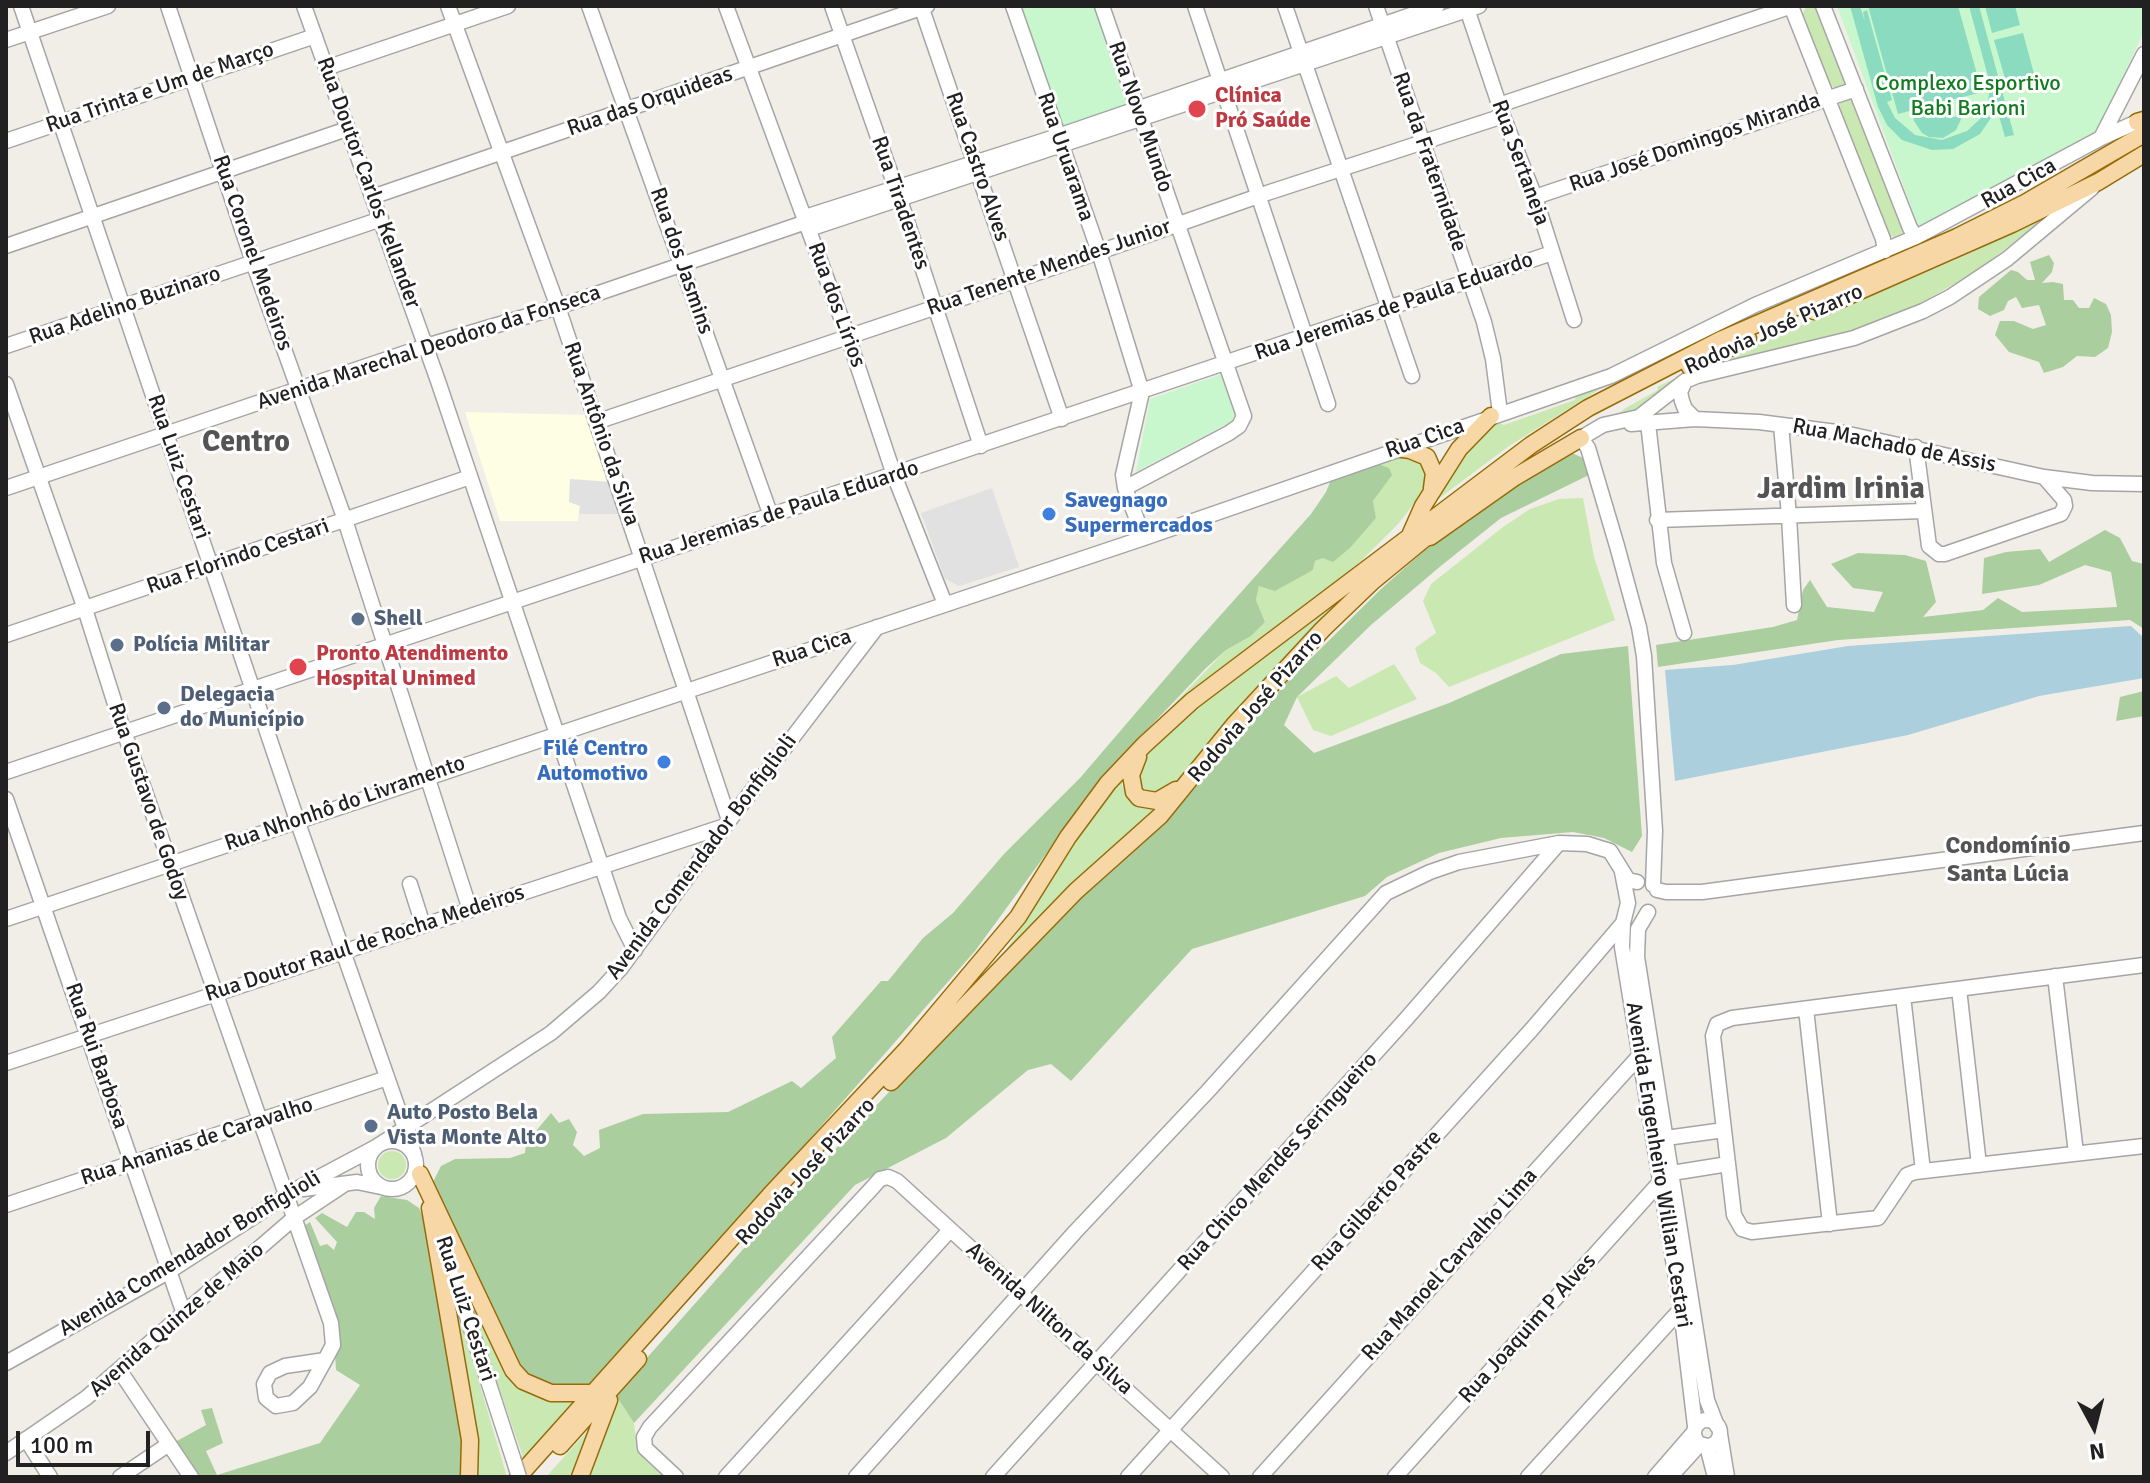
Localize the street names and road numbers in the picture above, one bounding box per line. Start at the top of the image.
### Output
street label: Rua Trinta e Um de Março [43,37,277,139]
street label: Rua Novo Mundo [1102,38,1178,196]
street label: Rua Doutor Carlos Kellander [310,54,426,312]
street label: Rua das Orquideas [564,61,736,143]
street label: Rua da Fraternidade [1386,69,1472,255]
street label: Rua José Domingos Miranda [1566,88,1824,198]
street label: Rua Castro Alves [939,89,1015,245]
street label: Rua Uruarama [1031,89,1099,225]
street label: Rua Sertaneja [1485,97,1555,229]
street label: Rua Tiradentes [865,133,935,273]
street label: Rua Coronel Medeiros [206,152,298,354]
street label: Rua Cica [1977,153,2061,215]
street label: Rua dos Jasmins [644,184,718,338]
street label: Rua Tenente Mendes Junior [923,214,1175,322]
street label: Rua dos Lírios [801,239,871,371]
street label: Rua Jeremias de Paula Eduardo [1251,247,1537,367]
street label: Rua Adelino Buzinaro [26,261,224,351]
street label: Rodovia José Pizarro [1681,279,1867,381]
street label: Avenida Marechal Deodoro da Fonseca [254,280,604,416]
street label: Rua Antônio da Silva [557,339,645,529]
street label: Rua Luiz Cestari [141,391,215,543]
street label: Rua Cica [1382,413,1468,465]
street label: Rua Machado de Assis [1790,413,1998,479]
street label: Rua Jeremias de Paula Eduardo [636,455,922,571]
street label: Rua Florindo Cestari [143,513,333,601]
street label: Rua Cica [769,624,855,674]
street label: Rodovia José Pizarro [1183,626,1329,788]
street label: Rua Gustavo de Godoy [102,700,194,904]
street label: Avenida Comendador Bonfiglioli [601,729,803,985]
street label: Rua Nhonhô do Livramento [221,750,469,858]
street label: Rua Doutor Raul de Rocha Medeiros [202,880,528,1008]
street label: Rua Rui Barbosa [59,980,133,1132]
street label: Avenida Engenheiro Willian Cestari [1619,1000,1697,1330]
street label: Rua Chico Mendes Seringueiro [1173,1047,1383,1277]
street label: Rua Ananias de Caravalho [78,1092,316,1192]
street label: Rodovia José Pizarro [731,1093,881,1251]
street label: Rua Gilberto Pastre [1306,1125,1448,1277]
street label: Rua Manoel Carvalho Lima [1357,1163,1543,1367]
street label: Avenida Comendador Bonfiglioli [54,1165,326,1343]
street label: Rua Luiz Cestari [429,1233,501,1385]
street label: Avenida Quinze de Maio [84,1237,270,1403]
street label: Avenida Nilton da Silva [960,1237,1138,1401]
street label: Rua Joaquim P Alves [1454,1249,1602,1409]

